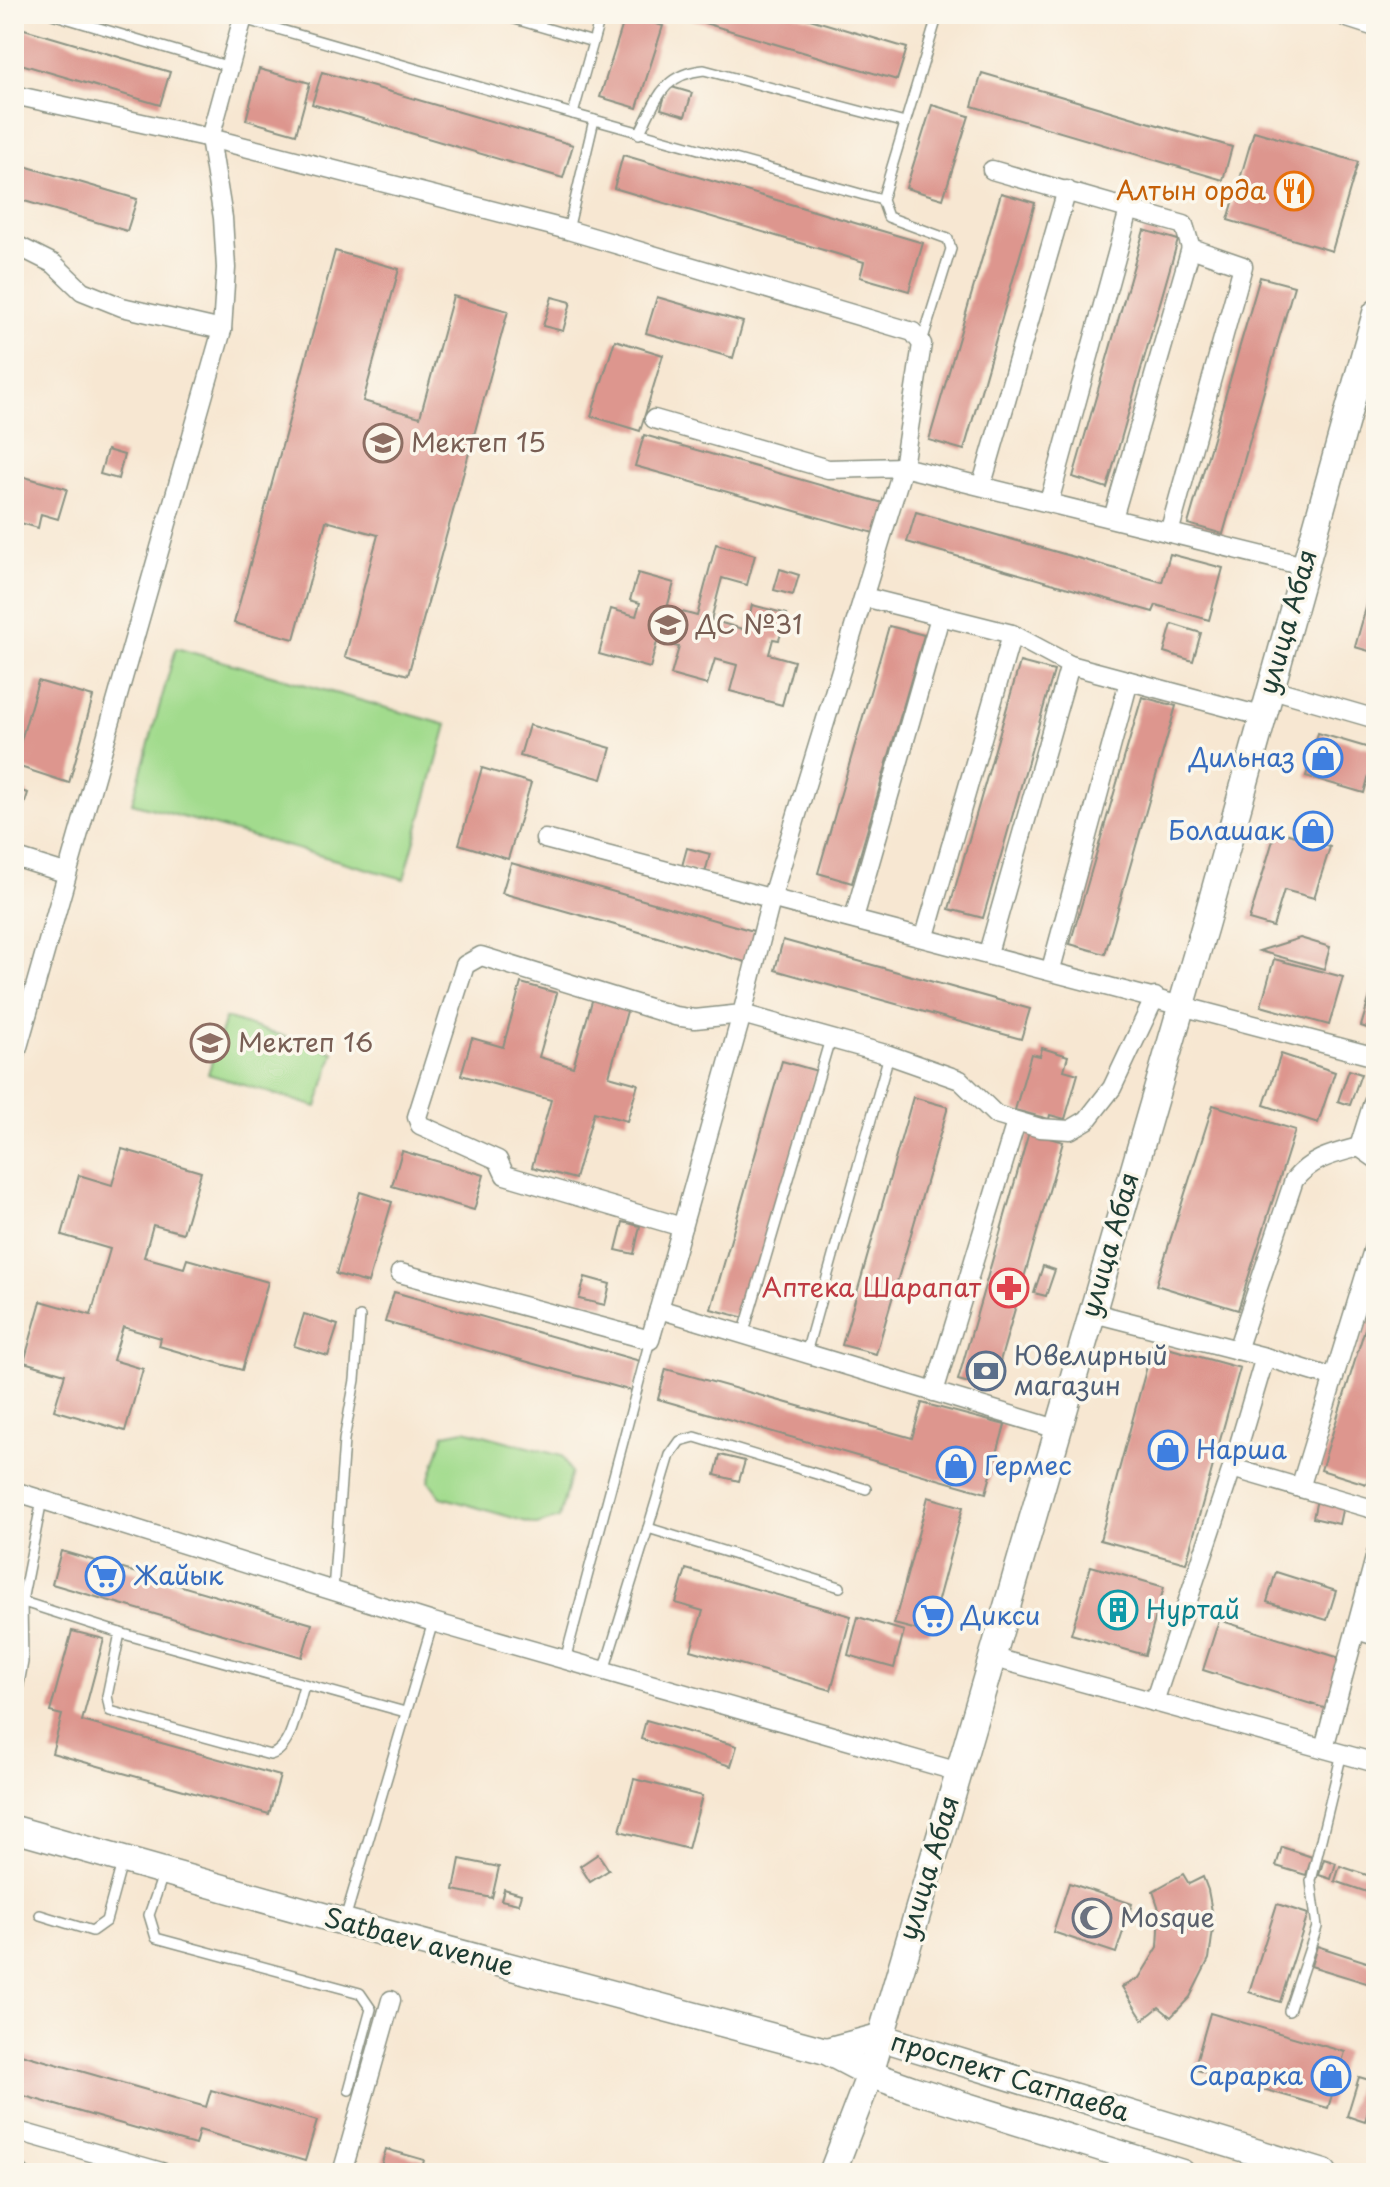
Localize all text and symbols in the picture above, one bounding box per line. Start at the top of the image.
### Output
place label: Алтын орда [1116,170,1267,209]
restaurant icon: Алтын орда [1273,170,1315,212]
school or university icon: Мектеп 15 [362,422,404,464]
place label: Мектеп 15 [411,422,546,461]
street label: улица Абая [1247,545,1326,699]
school or university icon: ДС №31 [647,604,689,646]
place label: ДС №31 [695,604,802,643]
place label: Дильназ [1188,737,1295,776]
shop icon: Дильназ [1302,737,1344,779]
place label: Болашак [1168,810,1286,849]
shop icon: Болашак [1292,810,1334,852]
school or university icon: Мектеп 16 [189,1022,231,1064]
place label: Мектеп 16 [238,1022,373,1061]
street label: улица Абая [1069,1168,1148,1322]
place label: Аптека Шарапат [762,1267,982,1306]
pharmacy icon: Аптека Шарапат [988,1267,1030,1309]
place label: Ювелирный магазин [1014,1335,1168,1404]
bank icon: Ювелирный магазин [965,1350,1007,1392]
shop icon: Нарша [1147,1429,1189,1471]
place label: Нарша [1196,1429,1287,1468]
shop icon: Гермес [935,1445,977,1487]
place label: Гермес [984,1445,1072,1484]
supermarket icon: Жайык [84,1555,126,1597]
place label: Жайык [133,1555,224,1594]
building icon: Нуртай [1097,1589,1139,1631]
place label: Нуртай [1146,1589,1240,1628]
supermarket icon: Дикси [912,1595,954,1637]
place label: Дикси [960,1595,1040,1634]
street label: улица Абая [887,1791,968,1945]
street label: Satbaev avenue [320,1897,518,1985]
mosque icon: Mosque [1071,1897,1113,1939]
place label: Mosque [1120,1897,1215,1936]
street label: проспект Сатпаева [886,2021,1135,2131]
place label: Сарарка [1189,2055,1304,2094]
shop icon: Сарарка [1310,2055,1352,2097]

